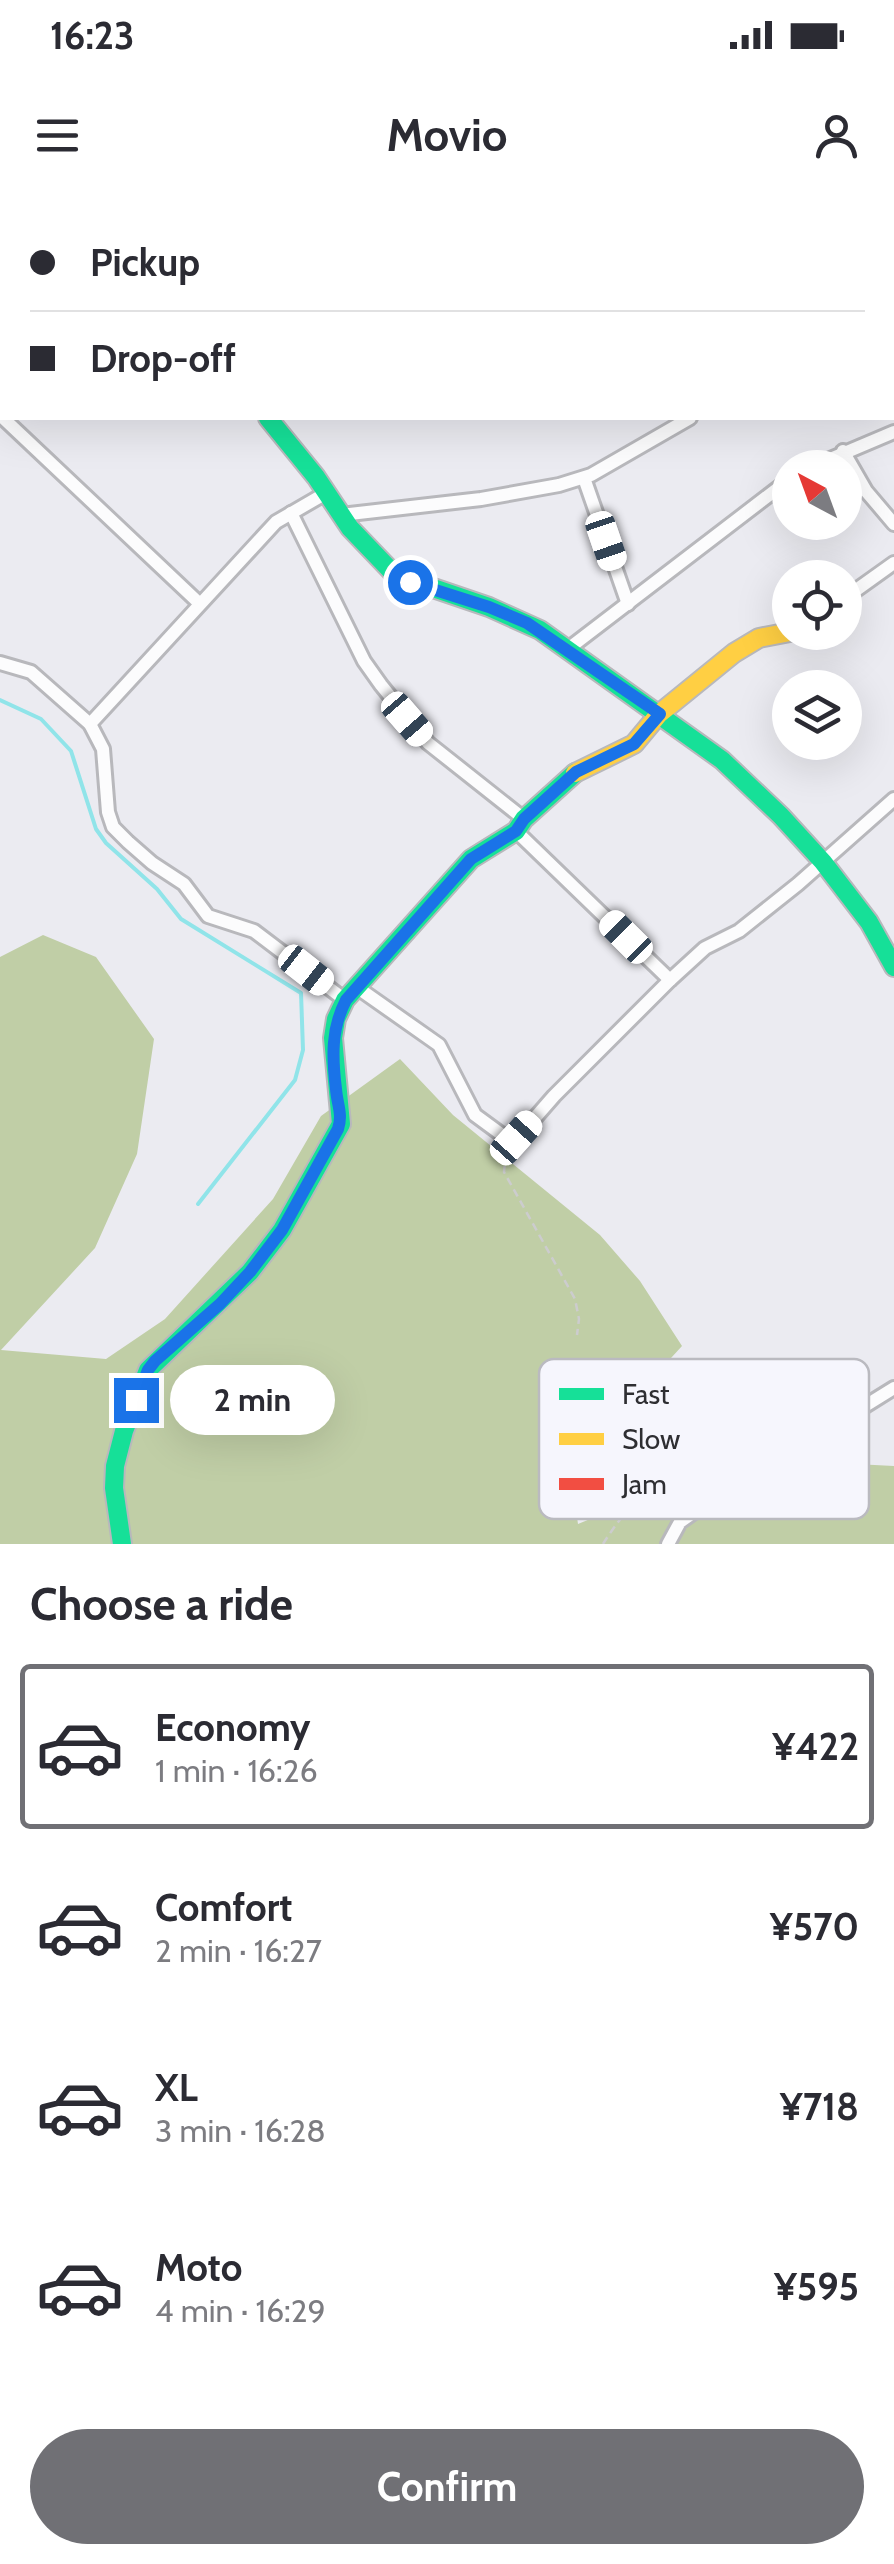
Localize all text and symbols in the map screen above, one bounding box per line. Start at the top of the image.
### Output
text: 16:23 [50,12,134,59]
icon: menu [30,108,85,163]
text: Movio [387,108,507,162]
icon: person [809,108,864,163]
text: Pickup [90,239,200,286]
text: Drop-off [90,335,236,382]
north arrow [772,450,862,540]
map controls [772,450,862,760]
car [582,508,630,574]
route start [388,560,433,605]
button: locate [772,560,862,650]
button: layers [772,670,862,760]
car [376,687,438,751]
car [594,905,658,969]
car [273,940,339,1000]
car [485,1106,547,1170]
legend [539,1359,869,1519]
callout: 2 min [171,1365,336,1435]
text: Fast [622,1377,670,1411]
route end [114,1378,159,1423]
text: 2 min [214,1380,291,1419]
text: Slow [622,1422,680,1456]
text: Jam [621,1467,667,1501]
text: Choose a ride [30,1577,293,1631]
icon: car [35,1702,125,1792]
text: Economy [155,1704,310,1751]
text: ¥422 [772,1723,859,1770]
text: 1 min · 16:26 [155,1751,318,1790]
icon: car [35,1882,125,1972]
text: Comfort [155,1884,292,1931]
text: ¥570 [770,1903,859,1950]
text: 2 min · 16:27 [155,1931,322,1970]
icon: car [35,2062,125,2152]
text: XL [155,2064,198,2111]
text: ¥718 [780,2083,859,2130]
text: 3 min · 16:28 [155,2111,326,2150]
icon: car [35,2242,125,2332]
text: Moto [155,2244,242,2291]
text: ¥595 [774,2263,859,2310]
text: 4 min · 16:29 [155,2291,326,2330]
button: Confirm [30,2429,864,2544]

